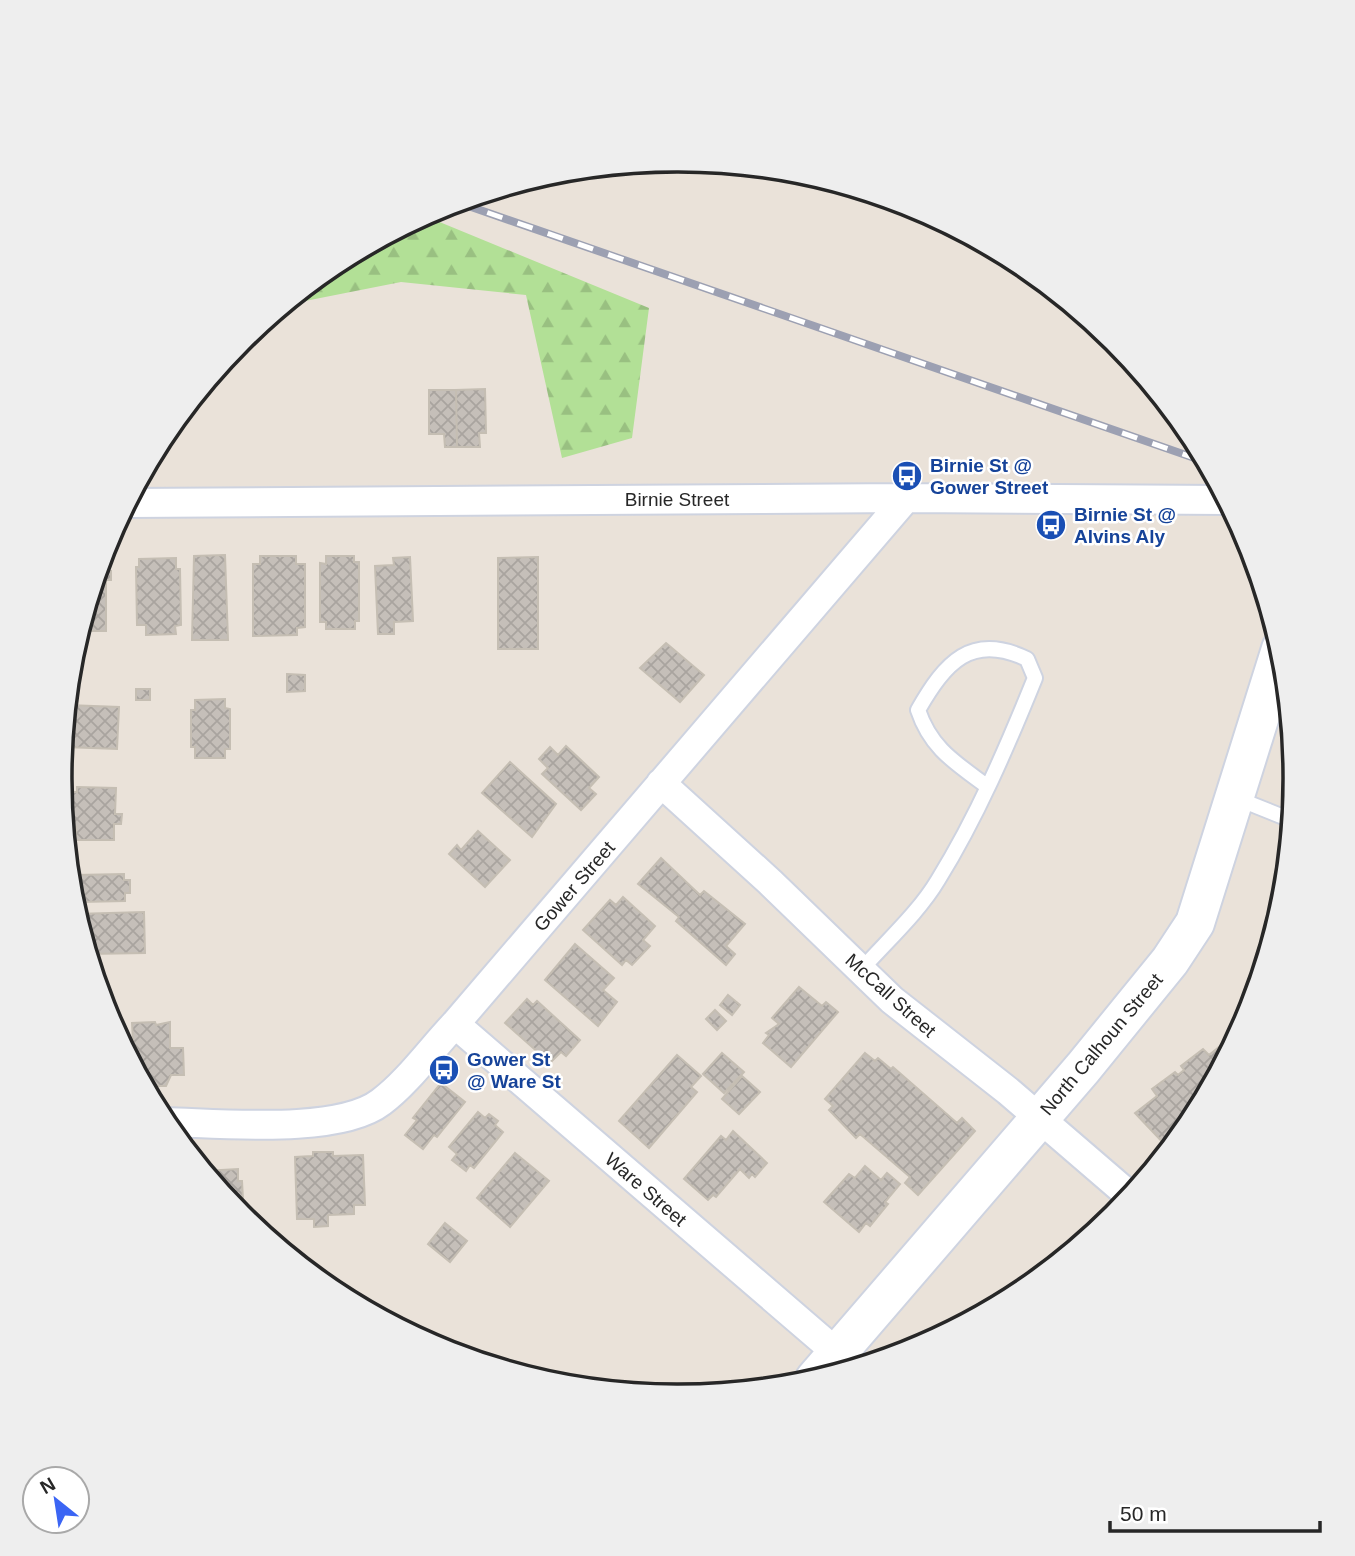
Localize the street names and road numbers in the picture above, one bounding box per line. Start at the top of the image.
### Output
street label: Birnie Street [625,489,730,510]
street label: Gower Street [530,837,619,935]
street label: McCall Street [841,949,941,1042]
street label: North Calhoun Street [1036,969,1167,1119]
street label: Ware Street [601,1148,691,1231]

